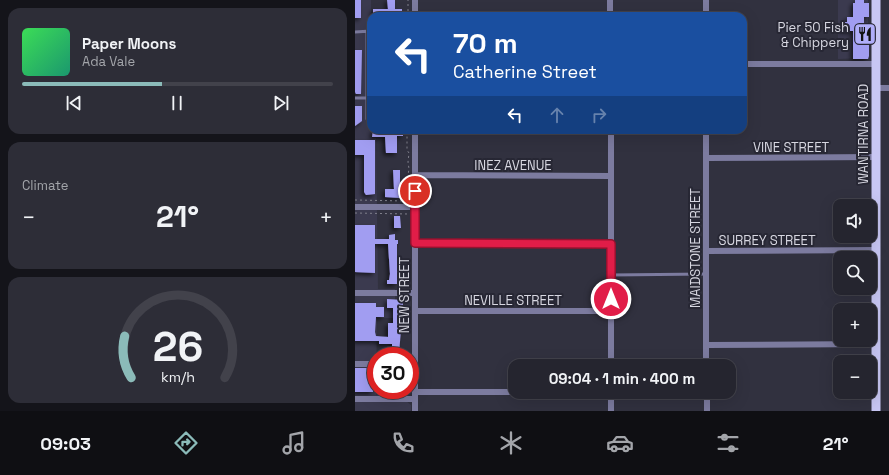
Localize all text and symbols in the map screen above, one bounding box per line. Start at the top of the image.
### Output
place label: Pier 50 Fish & Chippery [778,19,849,51]
restaurant icon: Pier 50 Fish & Chippery [852,21,878,47]
text: 70 m [453,25,518,61]
icon: left [387,28,439,80]
text: Paper Moons [82,34,176,53]
text: Ada Vale [82,53,135,70]
text: Catherine Street [453,60,597,83]
street label: WANTIRNA ROAD [855,84,872,184]
icon: previous [63,92,85,114]
icon: pause [166,92,188,114]
icon: next [270,92,292,114]
icon: left [504,104,526,126]
icon: ahead [546,104,568,126]
icon: right [588,104,610,126]
street label: VINE STREET [753,139,829,156]
street label: INEZ AVENUE [474,157,552,174]
pin [398,174,432,208]
text: Climate [22,177,68,194]
icon: arrive [404,180,426,202]
street label: MAIDSTONE STREET [687,188,704,308]
text: 21° [156,197,199,236]
map controls [833,199,877,399]
button: sound [833,199,877,243]
text: − [22,203,36,231]
text: + [319,203,333,231]
street label: SURREY STREET [718,232,816,249]
button: search [833,251,877,295]
street label: NEW STREET [396,257,413,333]
position arrow [590,278,632,320]
street label: NEVILLE STREET [464,292,562,309]
button: + [833,303,877,347]
text: 26 [152,320,203,373]
speed limit sign: 30 [367,347,419,399]
button: − [833,355,877,399]
text: km/h [160,367,195,385]
text: 09:04 · 1 min · 400 m [549,369,695,388]
icon: directions [172,429,200,457]
icon: music [280,429,308,457]
icon: phone [389,429,417,457]
icon: climate [497,429,525,457]
icon: car [606,429,634,457]
icon: filters [714,429,742,457]
text: 09:03 [40,432,91,455]
text: 21° [823,432,849,455]

